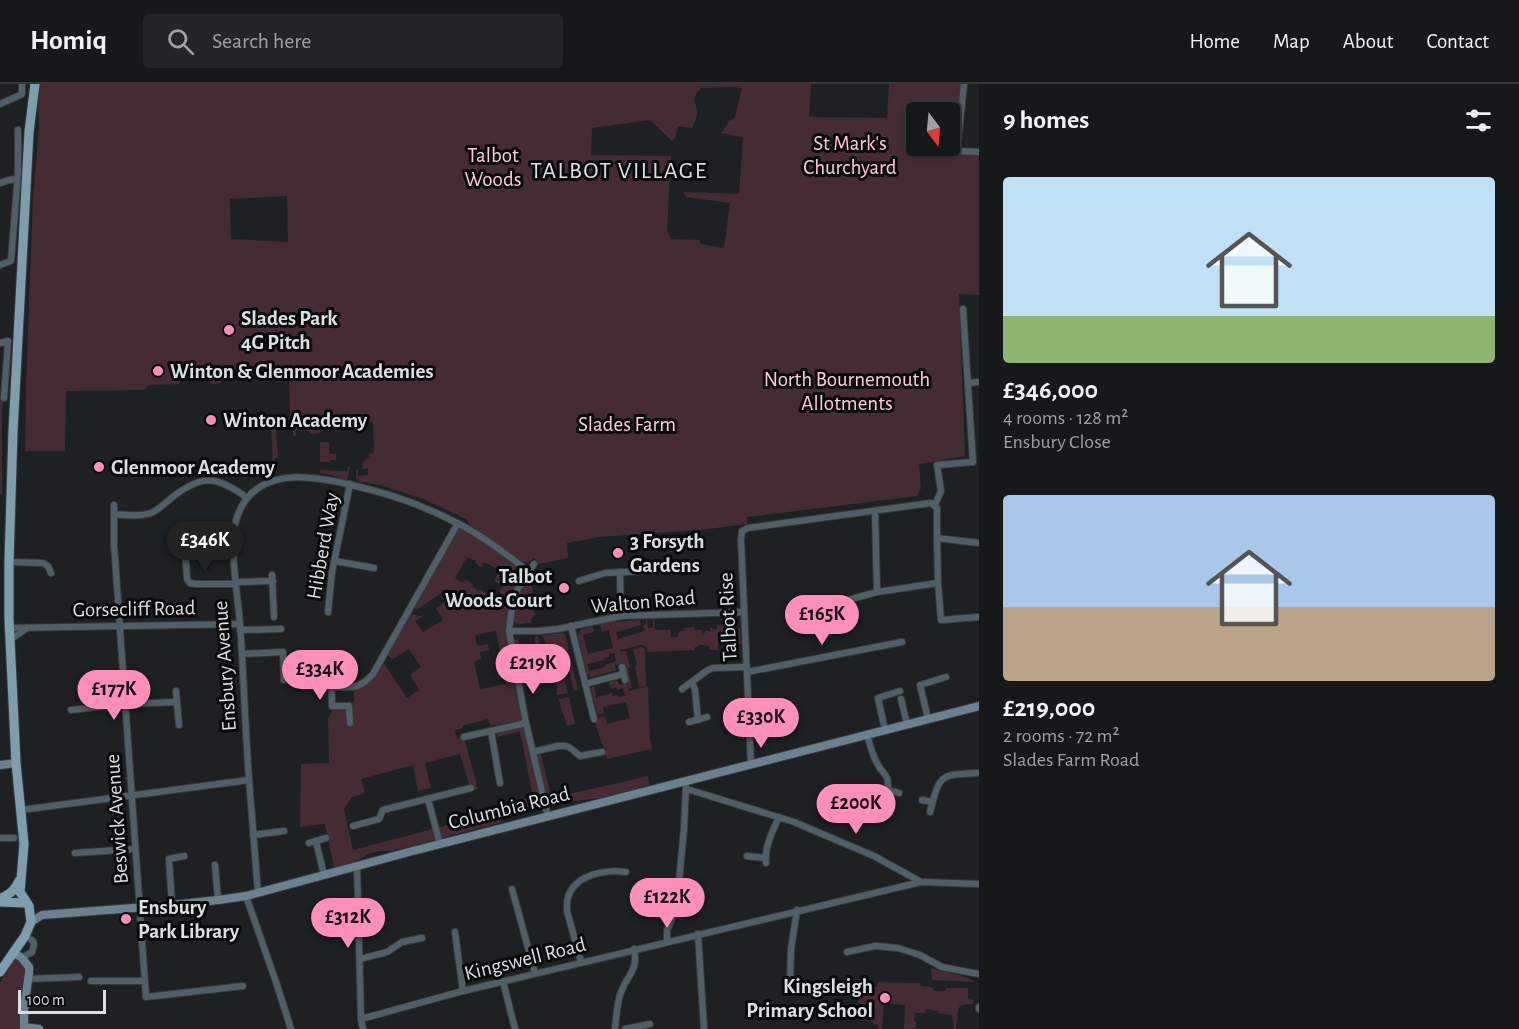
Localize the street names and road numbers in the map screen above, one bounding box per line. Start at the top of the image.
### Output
street label: Hibberd Way [303,491,343,601]
street label: Talbot Rise [715,572,741,662]
street label: Walton Road [590,587,696,617]
street label: Gorsecliff Road [72,597,196,621]
street label: Ensbury Avenue [210,600,240,732]
street label: Beswick Avenue [102,753,132,885]
street label: Columbia Road [446,783,572,833]
street label: Kingswell Road [462,934,588,984]

